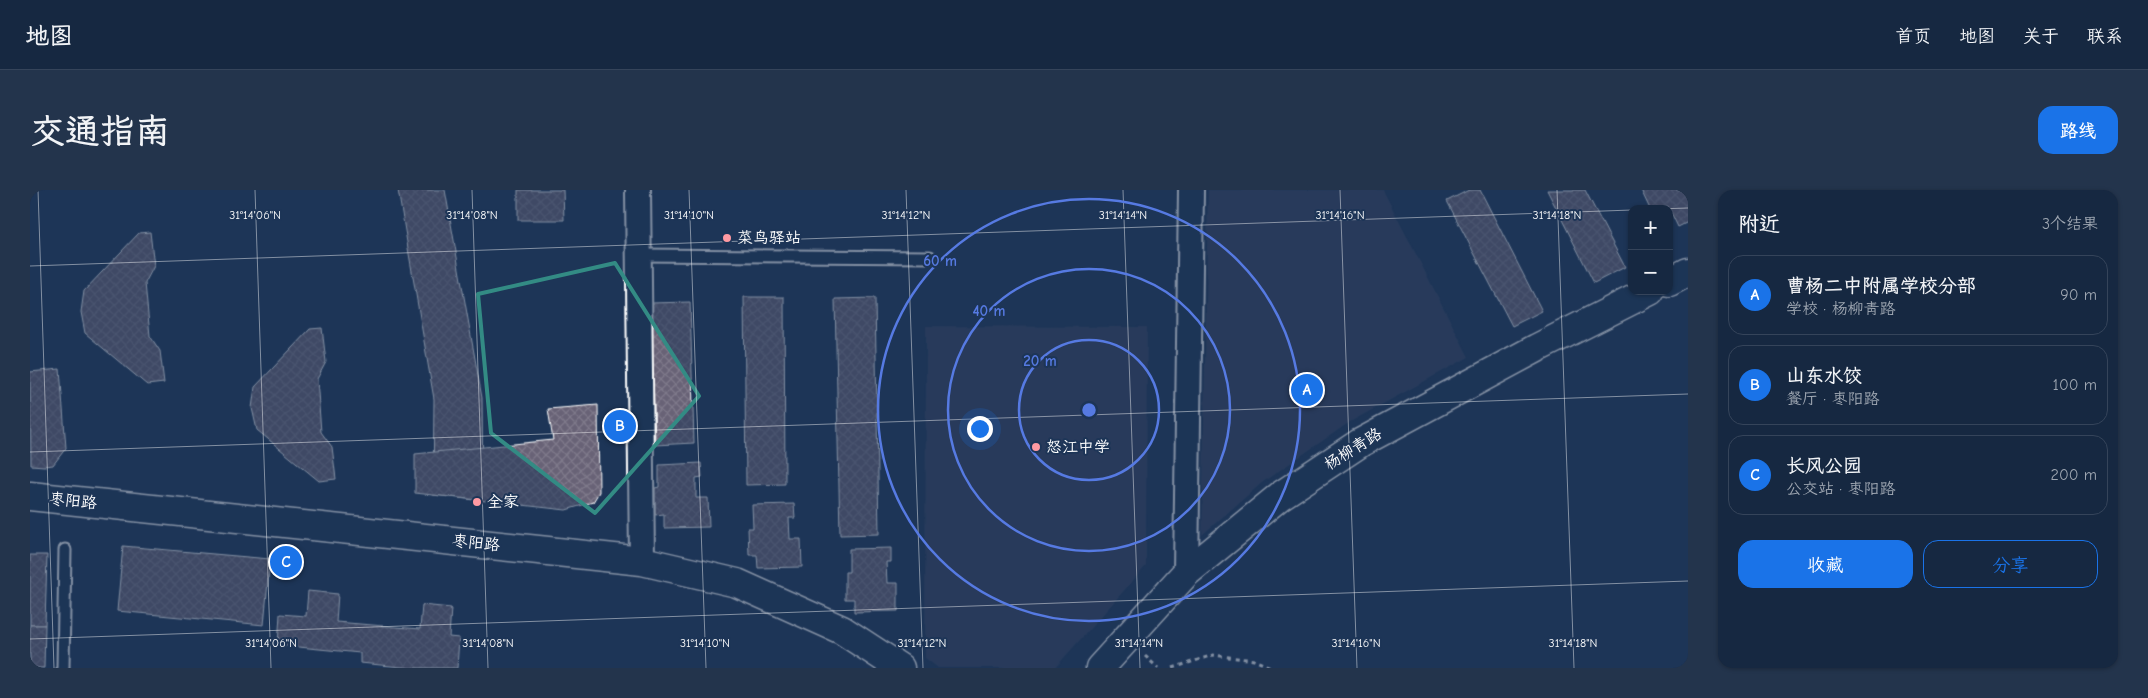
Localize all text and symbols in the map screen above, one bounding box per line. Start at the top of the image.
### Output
text: 地图 [25,22,73,50]
text: 首页 [1895,26,1931,47]
text: 地图 [1959,26,1995,47]
text: 关于 [2023,26,2059,47]
text: 联系 [2087,26,2123,47]
button: 路线 [2038,106,2118,154]
text: 交通指南 [30,111,170,152]
map controls [1628,205,1673,295]
button: + [1628,205,1673,250]
text: 31°14'06"N [229,208,281,222]
text: 31°14'08"N [446,208,498,222]
text: 31°14'10"N [664,208,714,222]
text: 31°14'12"N [882,208,930,222]
text: 31°14'14"N [1099,208,1147,222]
text: 31°14'16"N [1315,208,1365,222]
text: 31°14'18"N [1533,208,1581,222]
text: 附近 [1738,212,1780,236]
text: 3个结果 [2042,215,2098,233]
place label: 菜鸟驿站 [737,229,801,247]
marker: 菜鸟驿站 [721,232,733,244]
button: − [1628,250,1673,295]
text: 60 m [923,252,957,270]
text: 曹杨二中附属学校分部 [1786,275,1976,297]
text: A [1751,286,1759,304]
text: 90 m [2060,286,2097,304]
text: 学校 · 杨柳青路 [1786,300,1896,318]
text: 40 m [973,302,1006,320]
text: 20 m [1023,352,1057,370]
text: 山东水饺 [1786,365,1862,387]
pin: A [1291,371,1323,409]
text: B [1750,376,1760,394]
text: 100 m [2053,376,2097,394]
text: 餐厅 · 枣阳路 [1786,390,1880,408]
centre of rings [1080,401,1098,419]
pin: B [604,407,636,445]
your location [967,416,993,442]
street label: 杨柳青路 [1321,424,1385,474]
place label: 怒江中学 [1046,438,1110,456]
marker: 怒江中学 [1030,441,1042,453]
text: 长风公园 [1786,455,1862,477]
text: C [1750,466,1760,484]
text: 200 m [2051,466,2097,484]
text: 公交站 · 枣阳路 [1786,480,1896,498]
street label: 枣阳路 [48,490,98,512]
place label: 全家 [487,493,519,511]
marker: 全家 [471,496,483,508]
street label: 枣阳路 [451,532,501,554]
button: 收藏 [1738,540,1913,588]
button: 分享 [1923,540,2098,588]
pin: C [270,543,302,581]
text: 31°14'06"N [245,636,297,650]
text: 31°14'08"N [462,636,514,650]
text: 31°14'10"N [680,636,730,650]
text: 31°14'12"N [898,636,946,650]
text: 31°14'14"N [1115,636,1163,650]
text: 31°14'16"N [1331,636,1381,650]
text: 31°14'18"N [1549,636,1597,650]

